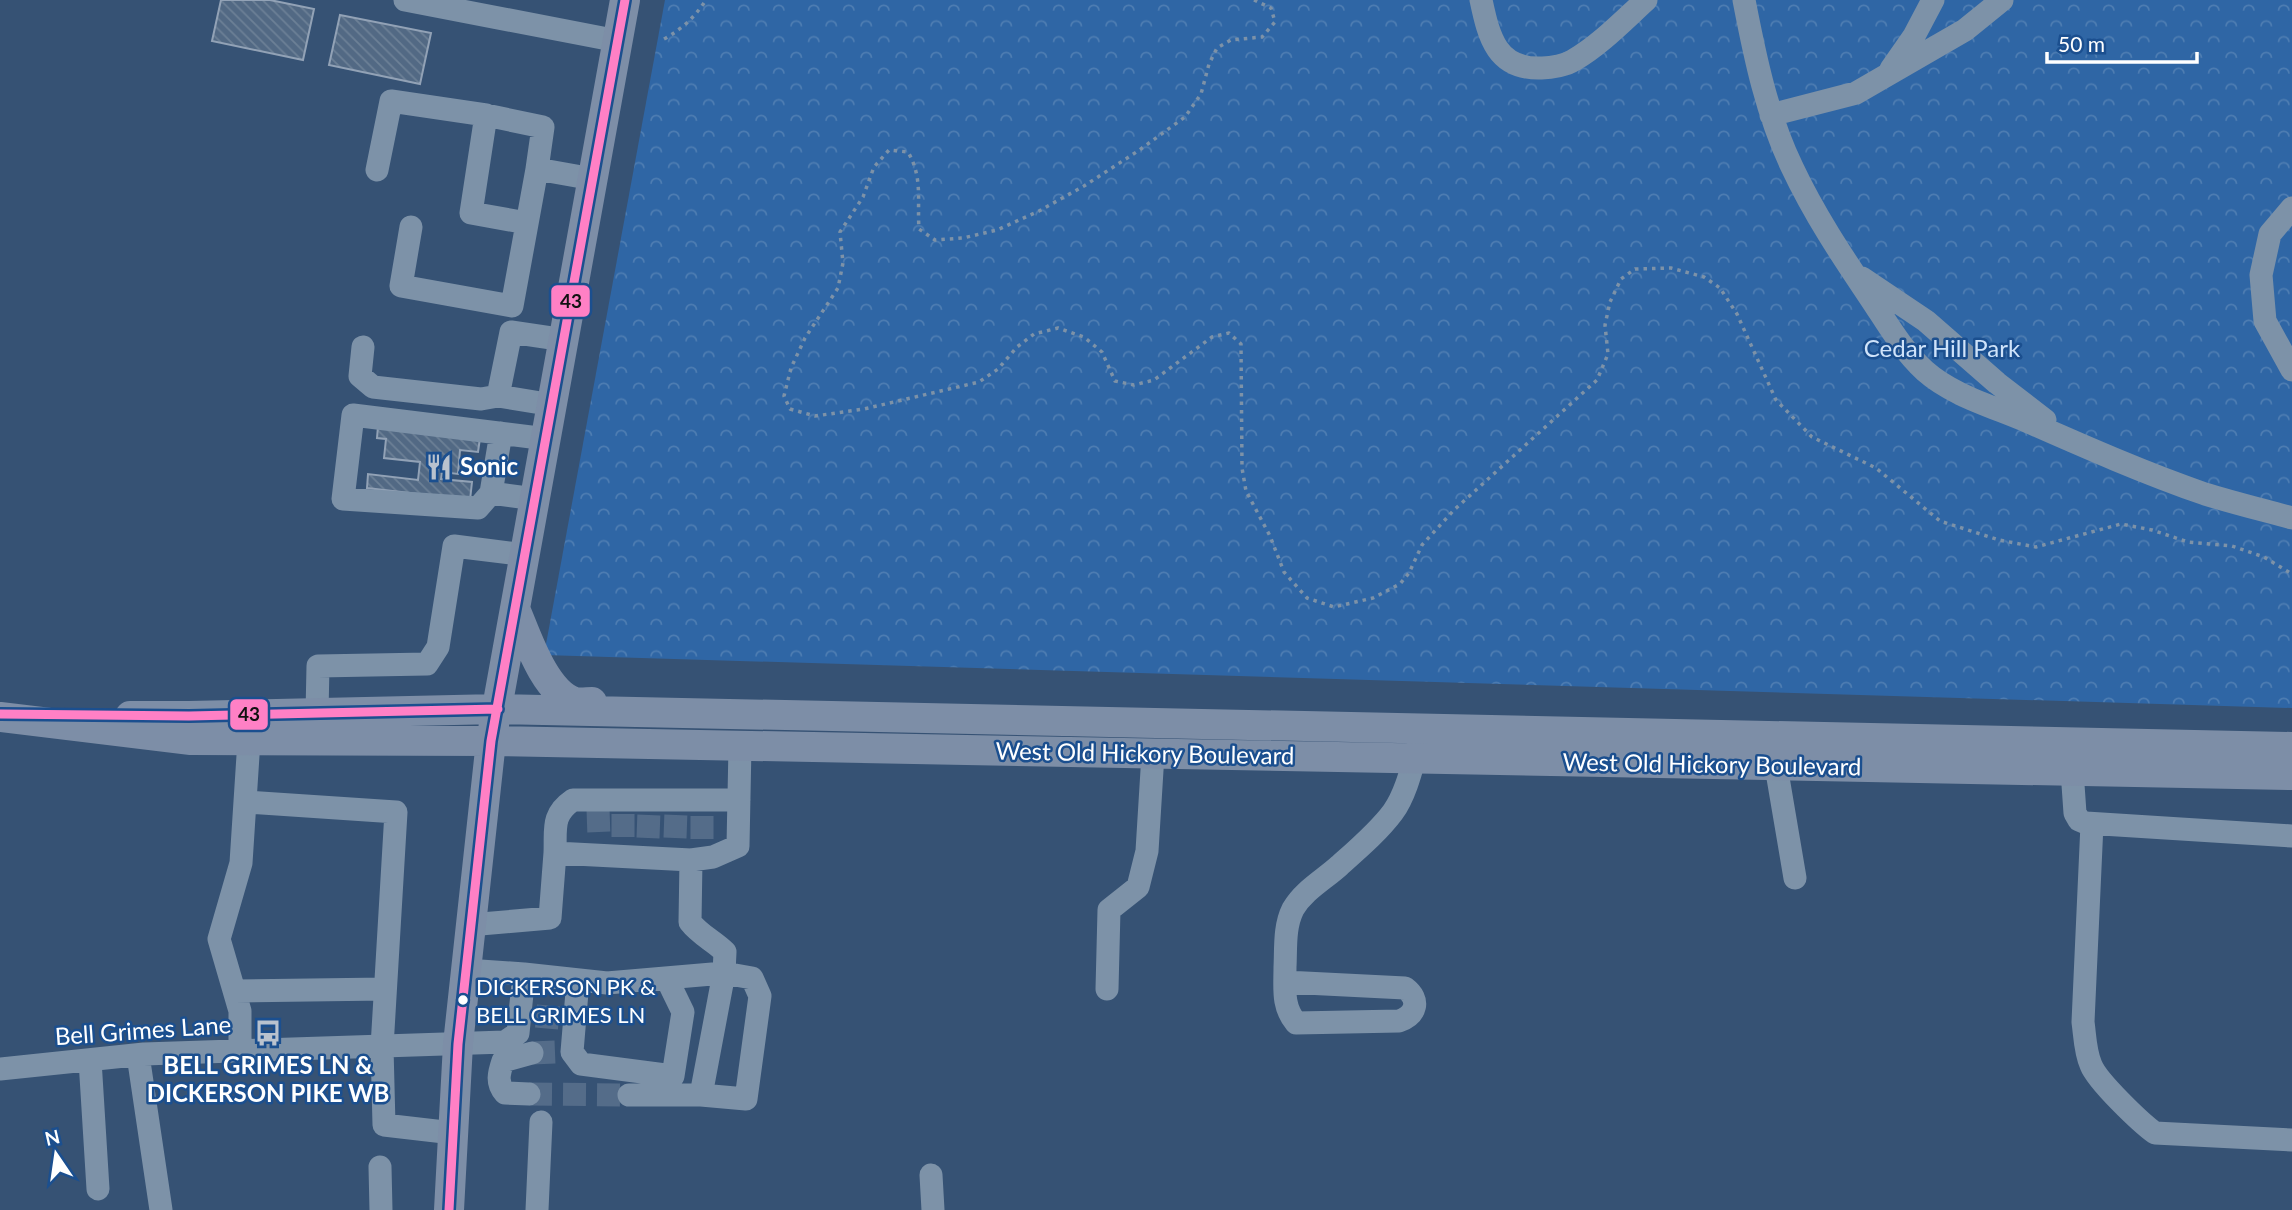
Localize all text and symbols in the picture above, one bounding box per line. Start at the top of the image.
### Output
scale bar [2047,21,2198,65]
text: 50 m [2058,31,2105,56]
line badge: 43 [550,284,591,318]
text: 43 [560,289,582,312]
park label: Cedar Hill Park [1864,333,2021,362]
place label: Sonic [460,451,519,480]
restaurant icon: Sonic [424,452,454,482]
line badge: 43 [229,698,269,731]
text: 43 [238,702,260,725]
street label: West Old Hickory Boulevard [995,735,1295,770]
street label: West Old Hickory Boulevard [1562,746,1862,781]
place label: DICKERSON PK & BELL GRIMES LN [476,973,656,1028]
marker: DICKERSON PK & BELL GRIMES LN [456,993,470,1007]
street label: Bell Grimes Lane [54,1009,232,1050]
bus stop icon: BELL GRIMES LN & DICKERSON PIKE WB [253,1018,283,1048]
place label: BELL GRIMES LN & DICKERSON PIKE WB [147,1050,389,1107]
north arrow [21,1119,91,1189]
text: N [42,1124,62,1150]

